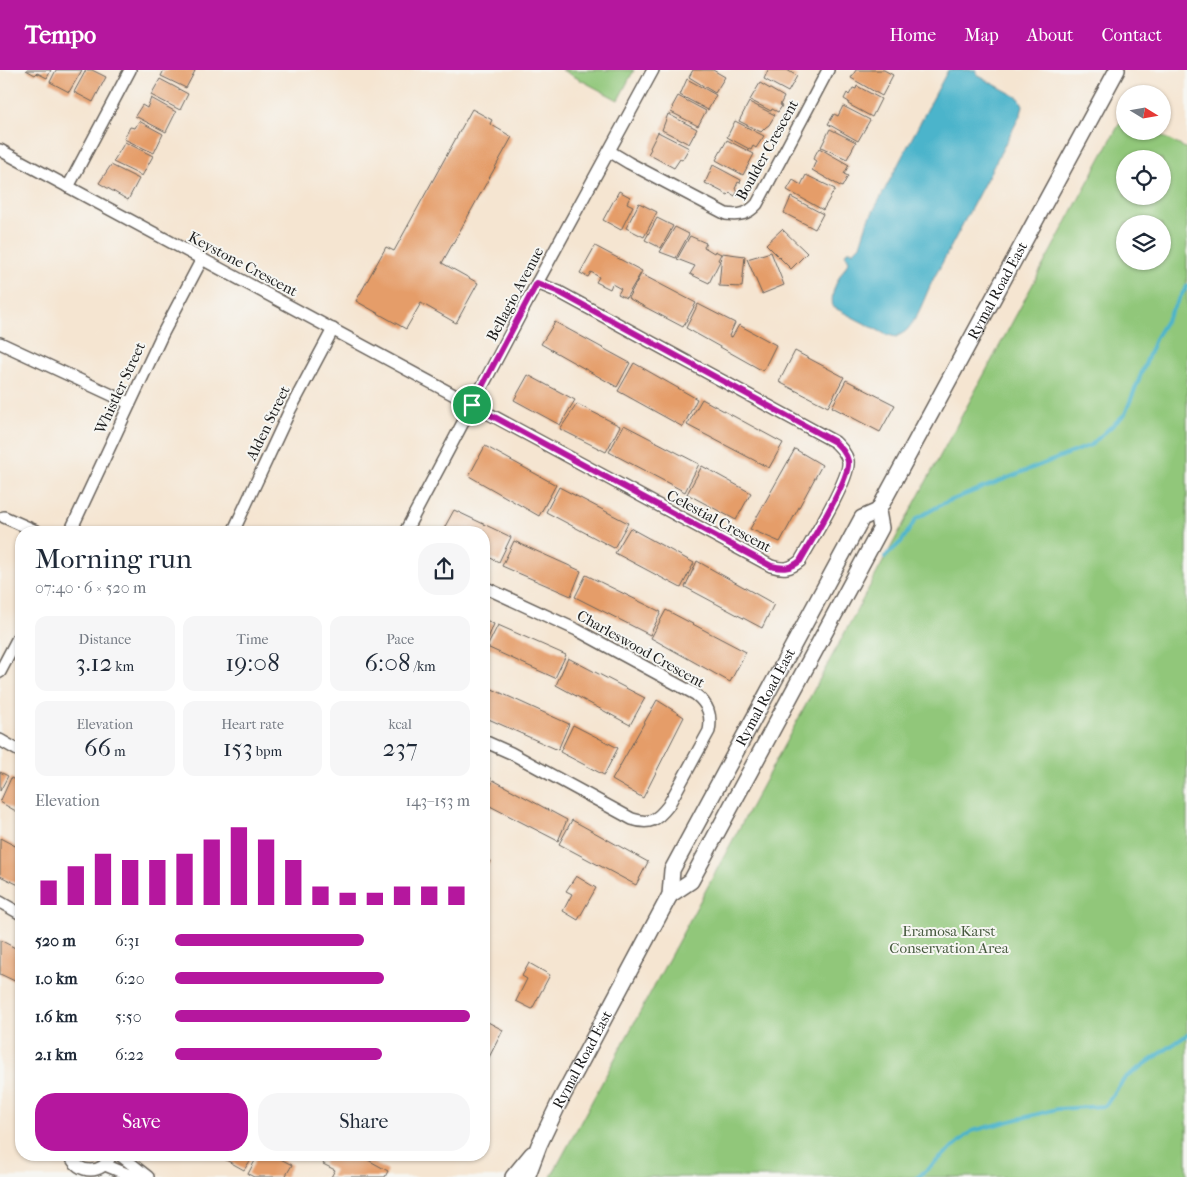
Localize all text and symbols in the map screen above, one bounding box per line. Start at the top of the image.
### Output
text: Tempo [25,21,96,49]
text: Home [889,25,936,46]
text: Map [964,25,999,46]
text: About [1027,25,1073,46]
text: Contact [1101,25,1162,46]
north arrow [1116,85,1171,140]
map controls [1116,85,1171,270]
street label: Boulder Crescent [732,96,802,203]
button: locate [1116,150,1171,205]
button: layers [1116,215,1171,270]
street label: Keystone Crescent [185,228,301,301]
street label: Rymal Road East [964,238,1032,343]
street label: Bellagio Avenue [483,243,548,344]
street label: Whistler Street [90,339,149,438]
street label: Alden Street [242,382,294,464]
pin [451,384,493,426]
icon: arrive [458,391,486,419]
street label: Celestial Crescent [664,486,775,556]
text: Morning run [35,542,192,575]
button: share [418,543,470,595]
text: 07:40 · 6 × 520 m [35,578,146,597]
street label: Charleswood Crescent [574,606,709,692]
text: Distance [79,631,131,648]
text: Time [237,631,268,648]
text: Pace [386,631,414,648]
street label: Rymal Road East [732,644,799,749]
text: 3.12 [75,648,112,677]
text: 19:08 [225,648,280,677]
text: 6:08 [365,648,411,677]
text: km [112,658,134,675]
text: /km [411,658,436,675]
text: Elevation [77,716,133,733]
text: Heart rate [221,716,284,733]
text: kcal [388,716,412,733]
text: 66 [84,733,111,762]
text: 153 [223,733,253,762]
text: 237 [383,733,418,762]
text: m [111,743,126,760]
text: bpm [253,743,282,760]
text: Elevation [35,791,100,810]
text: 143–153 m [405,791,470,810]
park label: Eramosa Karst Conservation Area [889,922,1010,957]
text: 520 m [35,931,76,950]
text: 6:31 [115,931,140,950]
text: 1.0 km [35,969,78,988]
text: 6:20 [115,969,145,988]
text: 1.6 km [35,1007,77,1026]
text: 5:50 [115,1007,141,1026]
street label: Rymal Road East [549,1007,616,1112]
text: 2.1 km [35,1045,77,1064]
text: 6:22 [115,1045,144,1064]
button: Save [35,1093,248,1151]
button: Share [258,1093,470,1151]

